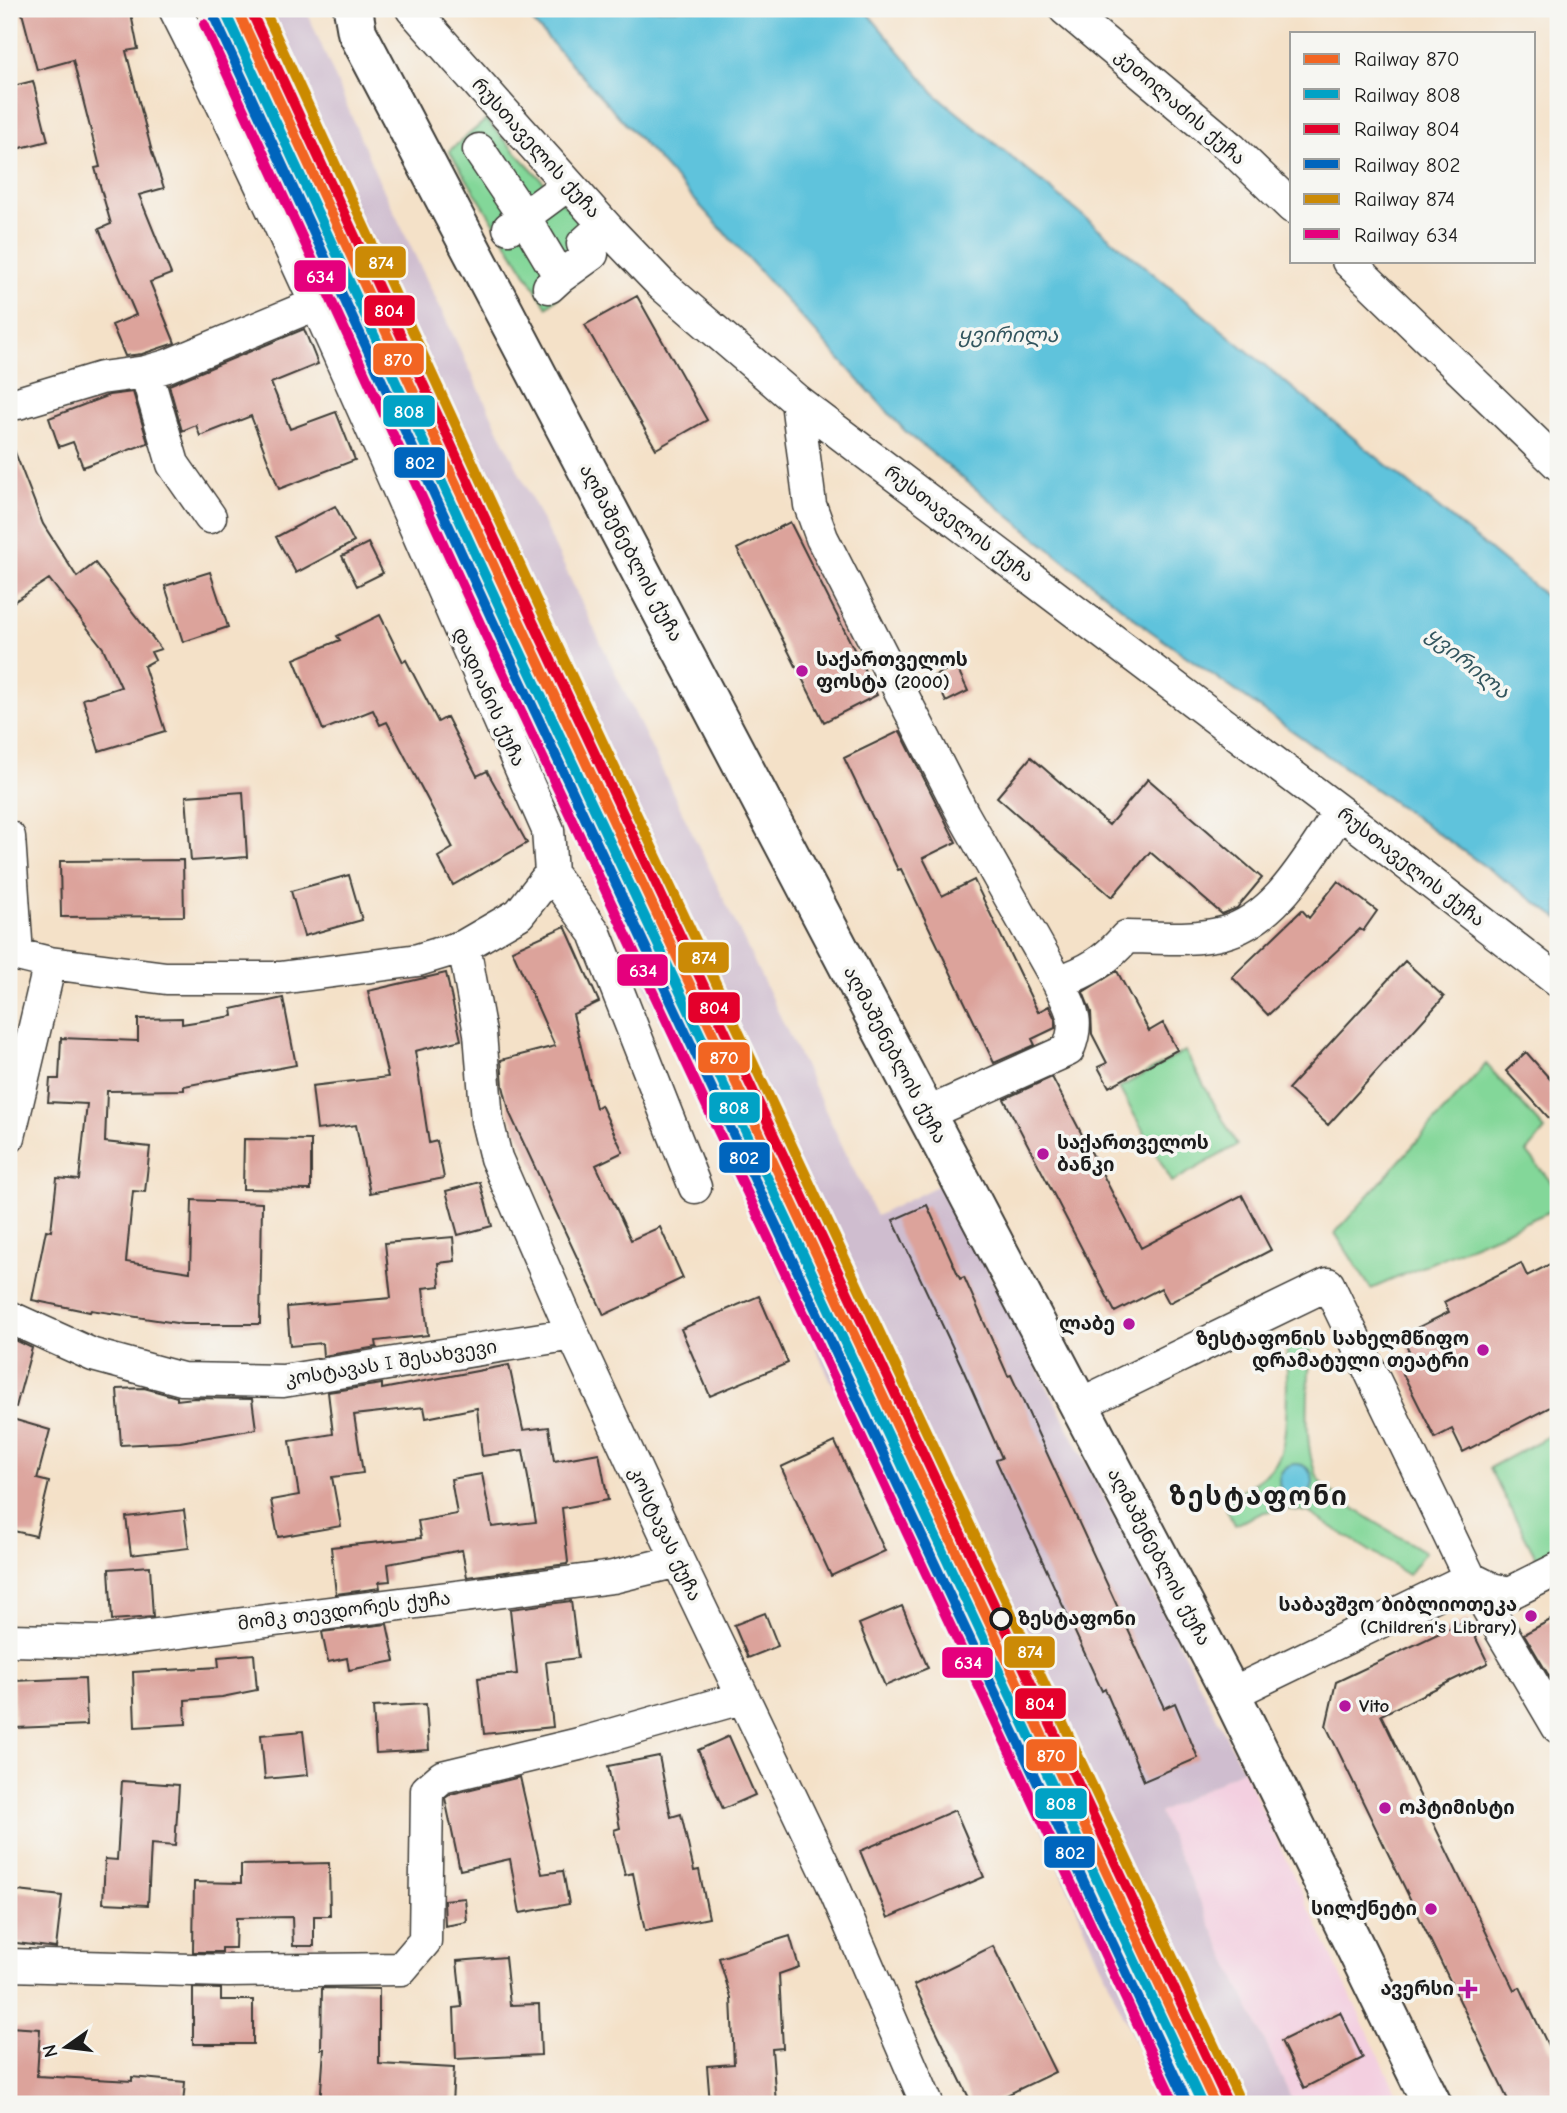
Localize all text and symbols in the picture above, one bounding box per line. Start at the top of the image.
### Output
legend [1290,32,1536,262]
street label: კეთილაძის ქუჩა [1110,44,1250,170]
text: Railway 870 [1354,47,1459,71]
street label: რუსთაველის ქუჩა [467,74,605,223]
text: Railway 808 [1354,83,1460,107]
text: Railway 804 [1354,117,1460,141]
text: Railway 802 [1354,153,1460,177]
text: Railway 874 [1354,187,1455,211]
text: Railway 634 [1354,223,1458,247]
line badge: 874 [354,245,407,279]
text: 874 [368,252,394,274]
line badge: 634 [293,259,347,293]
text: 634 [306,266,334,288]
line badge: 804 [363,294,416,327]
text: 804 [374,300,404,322]
water label: ყვირილა [958,323,1058,348]
line badge: 870 [372,342,425,376]
text: 870 [383,349,413,371]
line badge: 808 [382,394,436,428]
text: 808 [394,401,424,423]
line badge: 802 [393,446,446,479]
text: 802 [405,452,435,474]
street label: აღმაშენებლის ქუჩა [574,461,687,646]
street label: რუსთაველის ქუჩა [880,461,1038,588]
water label: ყვირილა [1421,622,1515,705]
street label: დადიანის ქუჩა [448,624,530,770]
place label: საქართველოს ფოსტა (2000) [816,649,968,693]
marker: საქართველოს ფოსტა (2000) [794,663,810,679]
street label: რუსთაველის ქუჩა [1332,803,1489,932]
line badge: 874 [677,941,730,974]
text: 874 [691,947,717,969]
line badge: 634 [616,953,669,987]
text: 634 [629,960,657,982]
street label: აღმაშენებლის ქუჩა [838,963,951,1148]
line badge: 804 [687,991,741,1024]
text: 804 [699,997,729,1019]
line badge: 870 [697,1041,751,1074]
text: 870 [709,1047,739,1069]
line badge: 808 [708,1091,761,1124]
text: 808 [719,1097,749,1119]
place label: საქართველოს ბანკი [1057,1132,1209,1176]
line badge: 802 [718,1141,771,1174]
marker: საქართველოს ბანკი [1035,1146,1051,1162]
text: 802 [729,1147,759,1169]
place label: ლაბე [1059,1313,1115,1335]
marker: ლაბე [1121,1316,1137,1332]
place label: ზესტაფონის სახელმწიფო დრამატული თეატრი [1196,1328,1469,1373]
street label: კოსტავას I შესახვევი [283,1335,499,1391]
marker: ზესტაფონის სახელმწიფო დრამატული თეატრი [1475,1342,1491,1358]
street label: კოსტავას ქუჩა [624,1463,706,1605]
street label: აღმაშენებლის ქუჩა [1102,1465,1215,1650]
district label: ზესტაფონი [1169,1482,1349,1512]
street label: მომკ თევდორეს ქუჩა [236,1587,452,1636]
place label: საბავშვო ბიბლიოთეკა (Children's Library) [1279,1594,1517,1638]
marker: ზესტაფონი [990,1608,1012,1630]
place label: ზესტაფონი [1018,1608,1136,1630]
marker: საბავშვო ბიბლიოთეკა (Children's Library) [1523,1608,1539,1624]
line badge: 874 [1003,1635,1056,1669]
text: 874 [1017,1641,1043,1663]
line badge: 634 [941,1646,994,1679]
text: 634 [954,1652,982,1674]
line badge: 804 [1014,1687,1067,1720]
text: 804 [1025,1693,1055,1715]
place label: Vito [1359,1695,1390,1717]
marker: Vito [1337,1698,1353,1714]
line badge: 870 [1025,1738,1078,1772]
text: 870 [1036,1745,1066,1767]
line badge: 808 [1034,1787,1088,1820]
text: 808 [1046,1793,1076,1815]
place label: ოპტიმისტი [1399,1797,1515,1819]
marker: ოპტიმისტი [1377,1800,1393,1816]
line badge: 802 [1043,1835,1096,1869]
text: 802 [1055,1842,1085,1864]
place label: სილქნეტი [1311,1898,1417,1920]
marker: სილქნეტი [1423,1901,1439,1917]
place label: ავერსი [1380,1978,1454,2000]
marker: ავერსი [1460,1981,1476,1997]
north arrow [32,2011,102,2082]
text: N [38,2042,63,2060]

